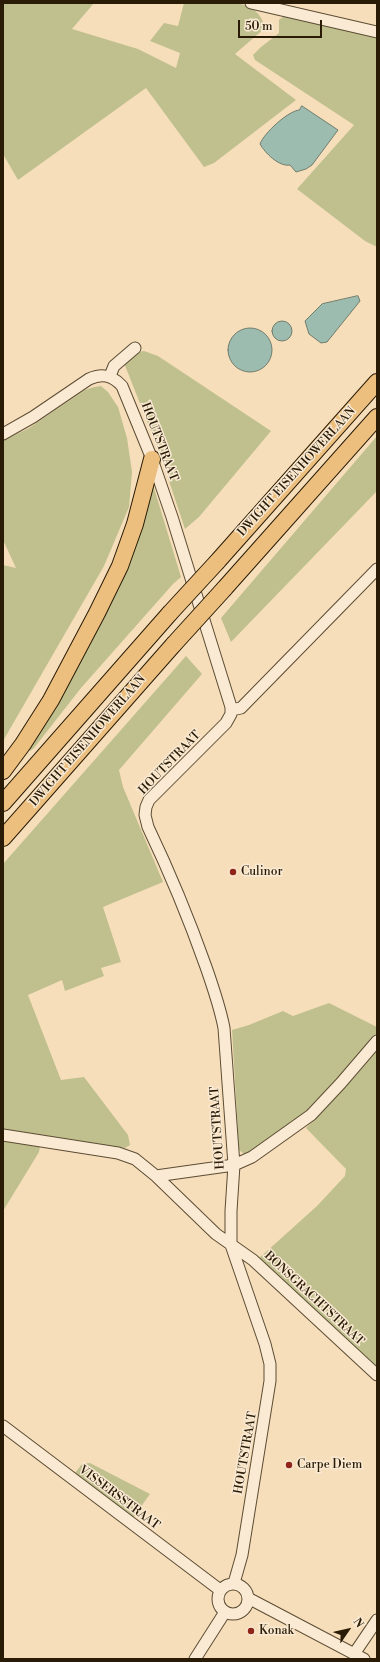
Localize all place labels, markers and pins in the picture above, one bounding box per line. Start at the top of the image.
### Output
place label: Culinor [241,865,283,879]
marker: Culinor [228,867,238,877]
place label: Carpe Diem [297,1458,362,1472]
marker: Carpe Diem [284,1460,294,1470]
place label: Konak [259,1624,294,1638]
marker: Konak [246,1626,256,1636]

